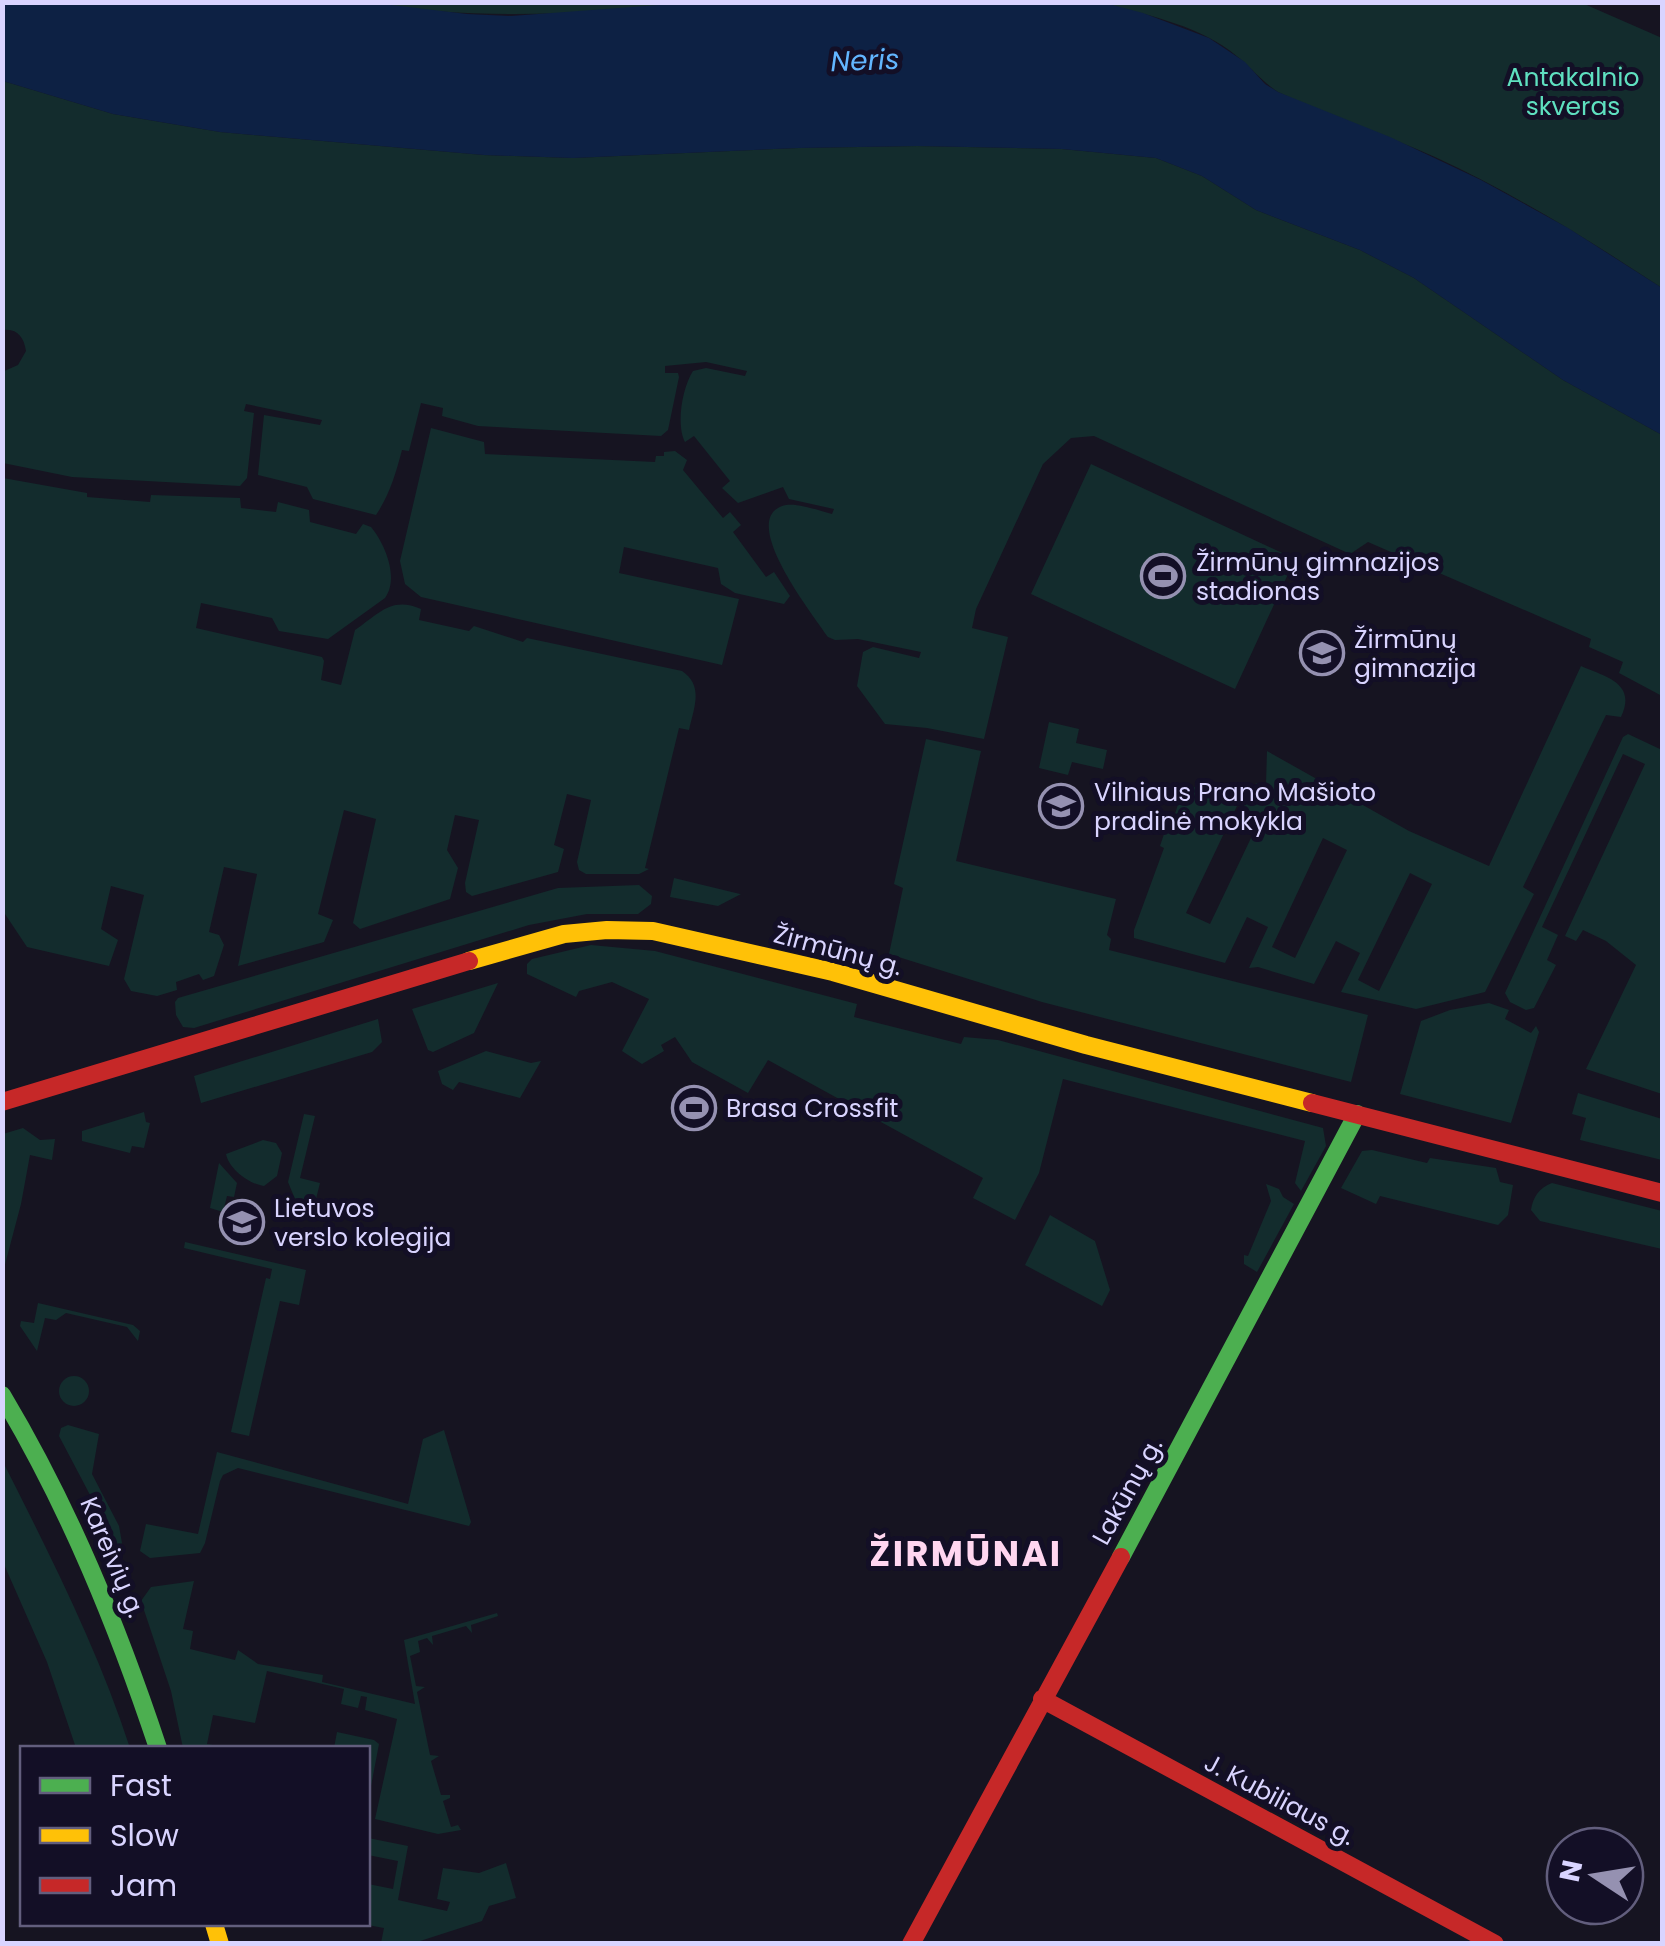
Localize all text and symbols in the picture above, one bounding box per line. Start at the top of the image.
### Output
water label: Neris [830,40,900,81]
park label: Antakalnio skveras [1507,60,1639,124]
place label: Žirmūnų gimnazijos stadionas [1196,545,1440,609]
sports icon: Žirmūnų gimnazijos stadionas [1140,553,1186,599]
place label: Žirmūnų gimnazija [1354,622,1476,686]
school or university icon: Žirmūnų gimnazija [1299,630,1345,676]
place label: Vilniaus Prano Mašioto pradinė mokykla [1094,775,1376,839]
school or university icon: Vilniaus Prano Mašioto pradinė mokykla [1038,783,1084,829]
street label: Žirmūnų g. [770,917,906,984]
sports icon: Brasa Crossfit [671,1085,717,1131]
place label: Brasa Crossfit [726,1091,898,1126]
place label: Lietuvos verslo kolegija [274,1191,451,1255]
school or university icon: Lietuvos verslo kolegija [219,1199,265,1245]
street label: Lakūnų g. [1084,1431,1171,1551]
street label: Kareivių g. [71,1492,154,1623]
district label: ŽIRMŪNAI [869,1529,1063,1578]
street label: J. Kubiliaus g. [1198,1745,1361,1854]
legend [20,1746,370,1926]
text: Fast [110,1764,172,1807]
text: Slow [110,1814,179,1857]
north arrow [1545,1826,1645,1926]
text: N [1550,1857,1592,1885]
text: Jam [110,1864,177,1907]

